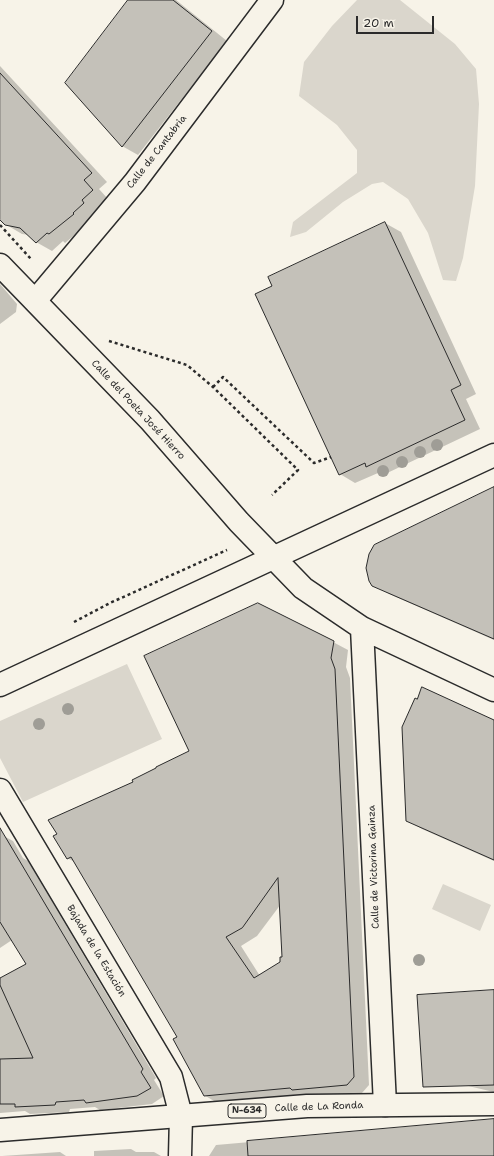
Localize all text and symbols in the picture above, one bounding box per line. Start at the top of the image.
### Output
scale bar [358,8,436,34]
text: 20 m [363,15,394,31]
street label: Calle de Cantabria [125,113,189,191]
street label: Calle del Poeta José Hierro [89,358,187,462]
street label: Calle de Victorina Gainza [366,805,382,929]
street label: Bajada de la Estación [64,903,128,999]
street label: Calle de La Ronda [274,1099,364,1115]
road number: N-634 [228,1104,266,1118]

